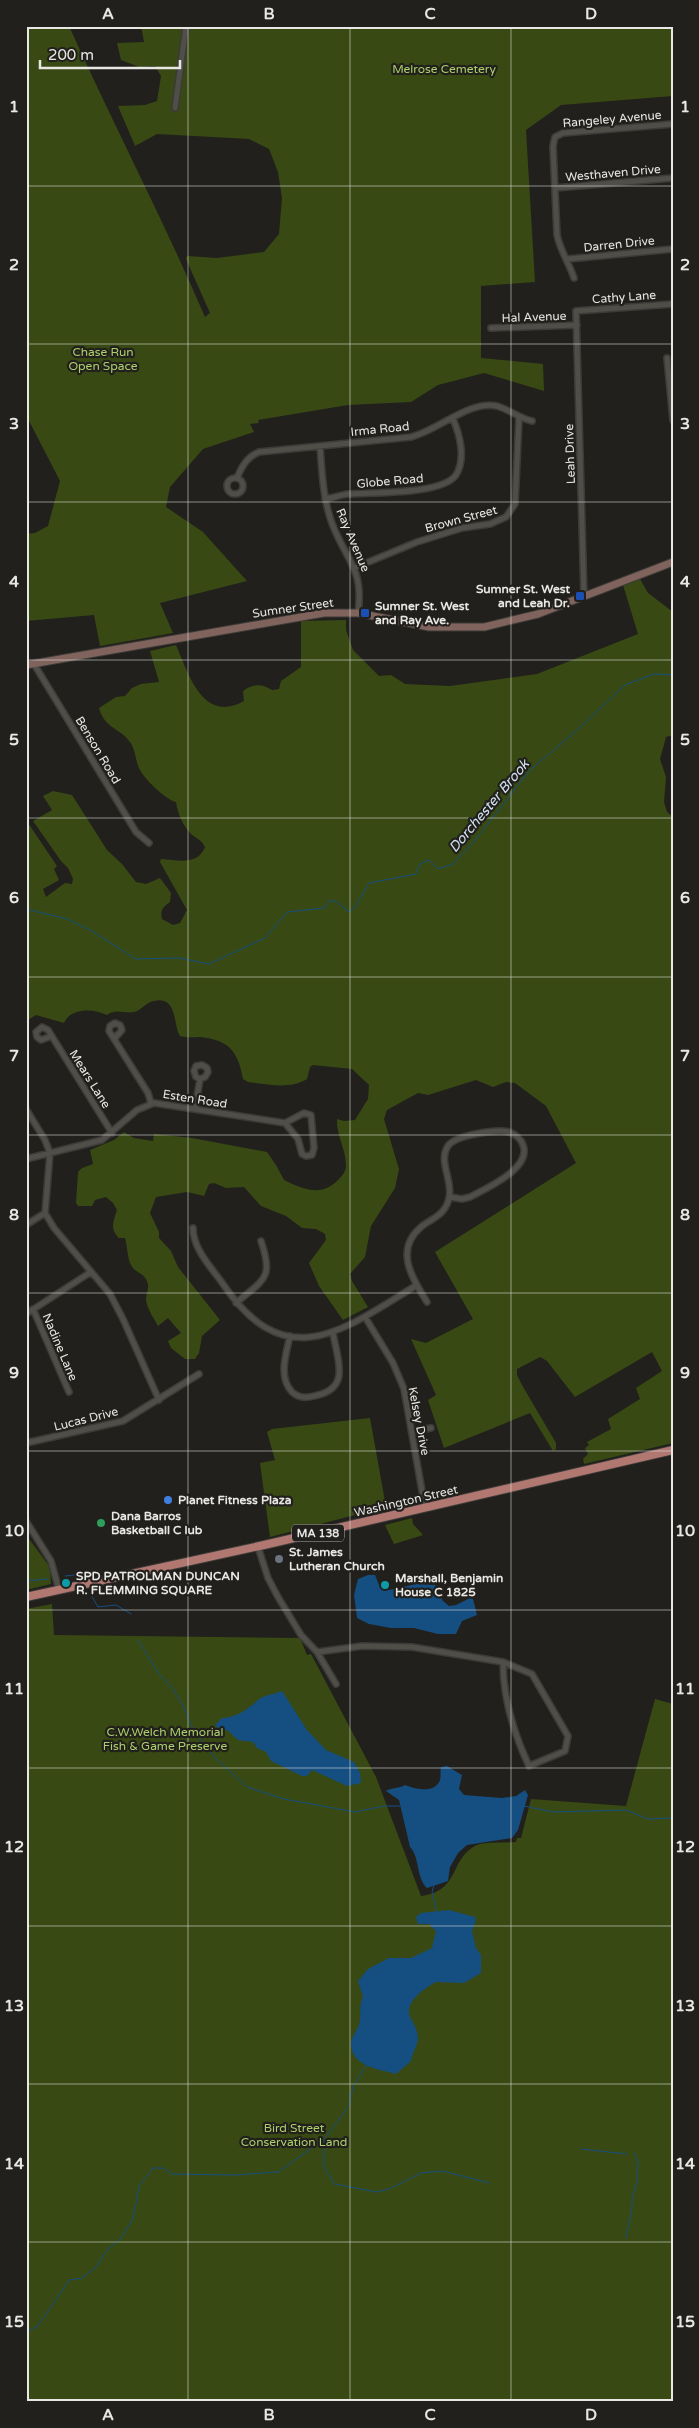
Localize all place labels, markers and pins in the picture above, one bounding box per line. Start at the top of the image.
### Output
place label: Sumner St. West and Leah Dr. [476,582,570,610]
marker: Sumner St. West and Leah Dr. [574,590,586,602]
place label: Sumner St. West and Ray Ave. [375,599,469,628]
marker: Sumner St. West and Ray Ave. [359,607,371,619]
place label: Planet Fitness Plaza [178,1493,292,1507]
marker: Planet Fitness Plaza [162,1494,174,1506]
place label: Dana Barros Basketball C lub [111,1509,203,1537]
marker: Dana Barros Basketball C lub [95,1517,107,1529]
place label: St. James Lutheran Church [289,1545,385,1573]
marker: St. James Lutheran Church [273,1553,285,1565]
place label: SPD PATROLMAN DUNCAN R. FLEMMING SQUARE [76,1569,240,1597]
place label: Marshall, Benjamin House C 1825 [395,1571,503,1599]
marker: SPD PATROLMAN DUNCAN R. FLEMMING SQUARE [60,1577,72,1589]
marker: Marshall, Benjamin House C 1825 [379,1579,391,1591]

